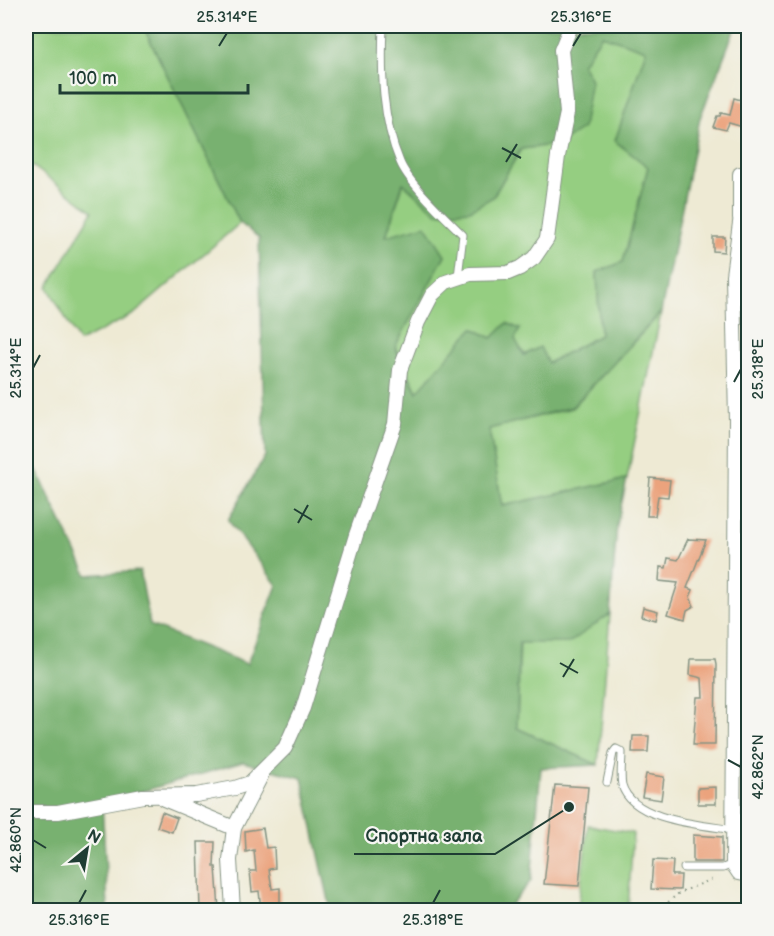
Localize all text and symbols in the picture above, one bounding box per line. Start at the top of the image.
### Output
text: 25.314°E [197,8,257,27]
text: 25.316°E [550,8,612,27]
scale bar [60,57,248,95]
text: 100 m [69,68,117,89]
text: 25.314°E [7,338,26,398]
text: 25.318°E [749,338,768,399]
text: 42.862°N [749,734,768,800]
text: 42.860°N [7,807,26,873]
callout: Спортна зала [354,818,495,854]
north arrow [57,819,117,879]
text: N [84,826,104,849]
text: Спортна зала [365,826,483,847]
text: 25.316°E [48,911,110,930]
text: 25.318°E [403,911,464,930]

